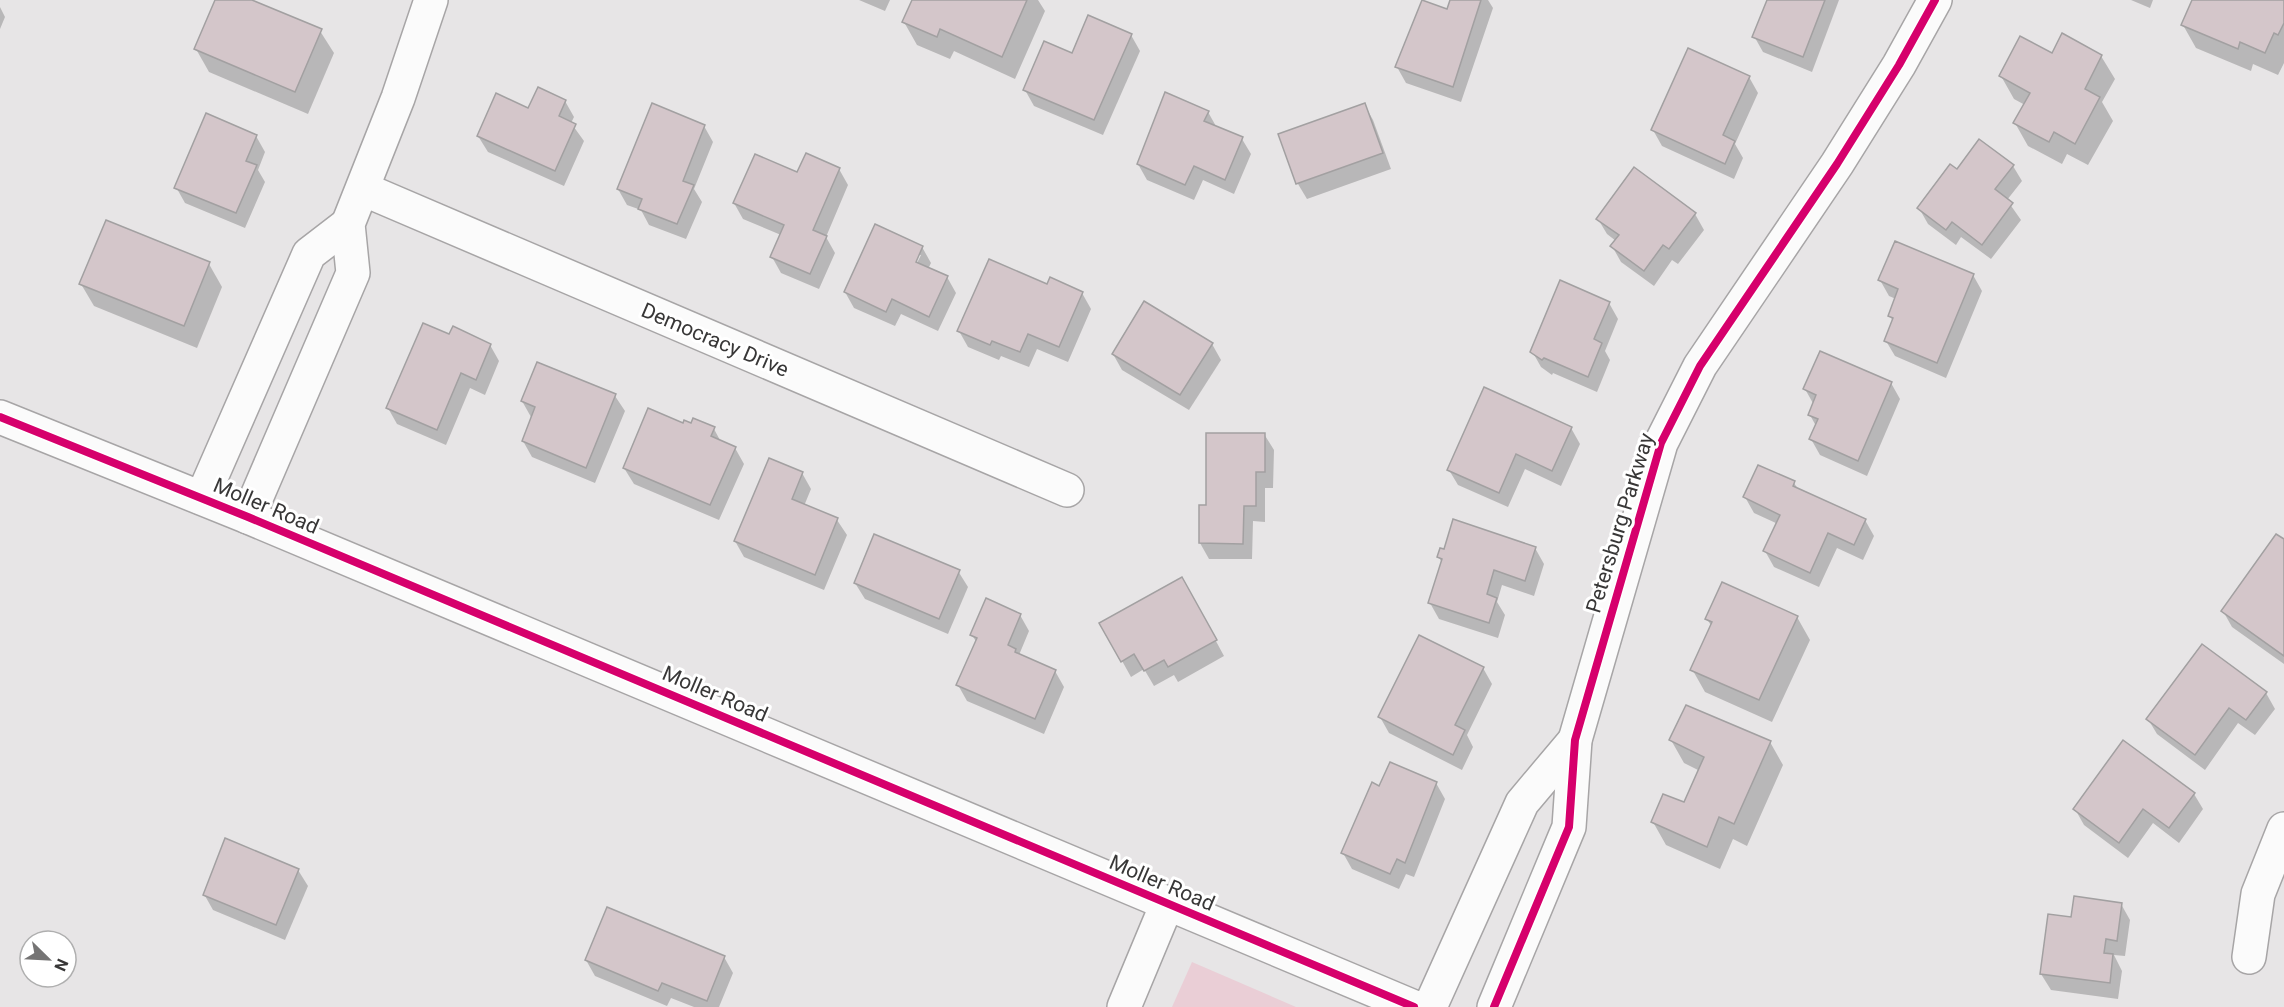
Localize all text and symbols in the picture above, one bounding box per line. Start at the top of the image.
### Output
street label: Democracy Drive [638,298,792,382]
street label: Petersburg Parkway [1581,430,1659,616]
street label: Moller Road [210,473,322,539]
street label: Moller Road [659,661,771,727]
street label: Moller Road [1106,850,1218,916]
north arrow [18,929,78,989]
text: N [50,956,72,974]

